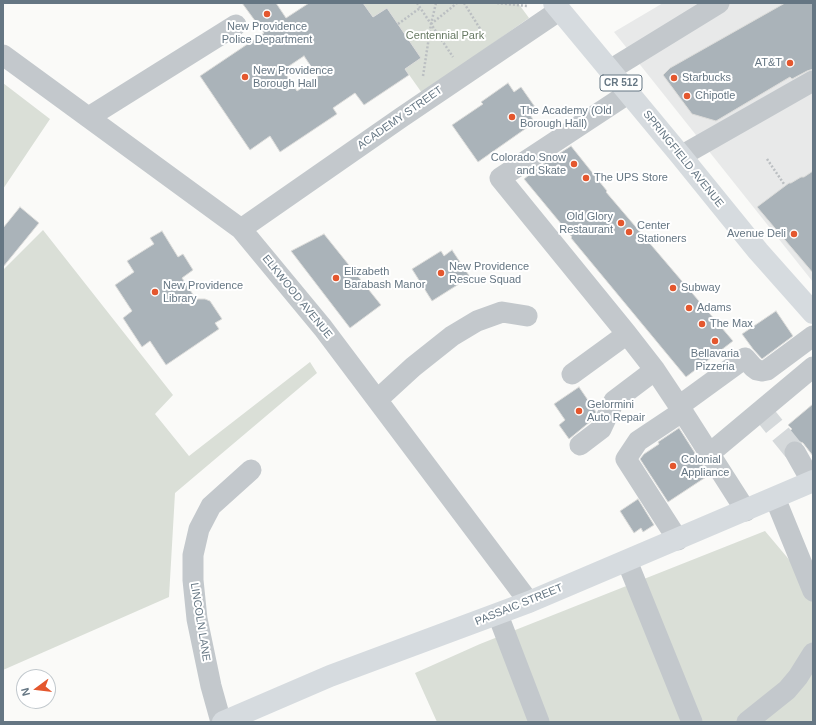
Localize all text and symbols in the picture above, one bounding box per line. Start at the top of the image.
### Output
marker: New Providence Police Department [262,9,272,19]
place label: New Providence Police Department [222,20,312,46]
park label: Centennial Park [406,29,484,43]
place label: AT&T [755,56,782,70]
marker: AT&T [785,58,795,68]
place label: New Providence Borough Hall [253,64,333,90]
place label: Starbucks [682,71,731,85]
marker: New Providence Borough Hall [240,72,250,82]
marker: Starbucks [669,73,679,83]
road number: CR 512 [600,75,642,91]
street label: ACADEMY STREET [355,84,445,152]
place label: Chipotle [695,89,735,103]
marker: Chipotle [682,91,692,101]
place label: The Academy (Old Borough Hall) [520,104,612,130]
street label: SPRINGFIELD AVENUE [640,108,726,210]
marker: The Academy (Old Borough Hall) [507,112,517,122]
place label: Colorado Snow and Skate [491,151,566,177]
marker: Colorado Snow and Skate [569,159,579,169]
place label: The UPS Store [594,171,668,185]
marker: The UPS Store [581,173,591,183]
place label: Old Glory Restaurant [559,210,613,236]
marker: Old Glory Restaurant [616,218,626,228]
place label: Center Stationers [637,219,687,245]
marker: Center Stationers [624,227,634,237]
place label: Avenue Deli [727,227,786,241]
marker: Avenue Deli [789,229,799,239]
street label: ELKWOOD AVENUE [259,253,335,341]
place label: New Providence Rescue Squad [449,260,529,286]
place label: Elizabeth Barabash Manor [344,265,425,291]
marker: New Providence Rescue Squad [436,268,446,278]
marker: Elizabeth Barabash Manor [331,273,341,283]
place label: New Providence Library [163,279,243,305]
place label: Subway [681,281,720,295]
marker: Subway [668,283,678,293]
marker: New Providence Library [150,287,160,297]
place label: Adams [697,301,731,315]
marker: Adams [684,303,694,313]
place label: The Max [710,317,753,331]
marker: The Max [697,319,707,329]
marker: Bellavaria Pizzeria [710,336,720,346]
place label: Bellavaria Pizzeria [691,347,739,373]
place label: Gelormini Auto Repair [587,398,645,424]
marker: Gelormini Auto Repair [574,406,584,416]
place label: Colonial Appliance [681,453,729,479]
marker: Colonial Appliance [668,461,678,471]
street label: PASSAIC STREET [473,581,565,629]
street label: LINCOLN LANE [187,582,213,662]
north arrow [16,669,56,709]
text: N [19,686,32,697]

